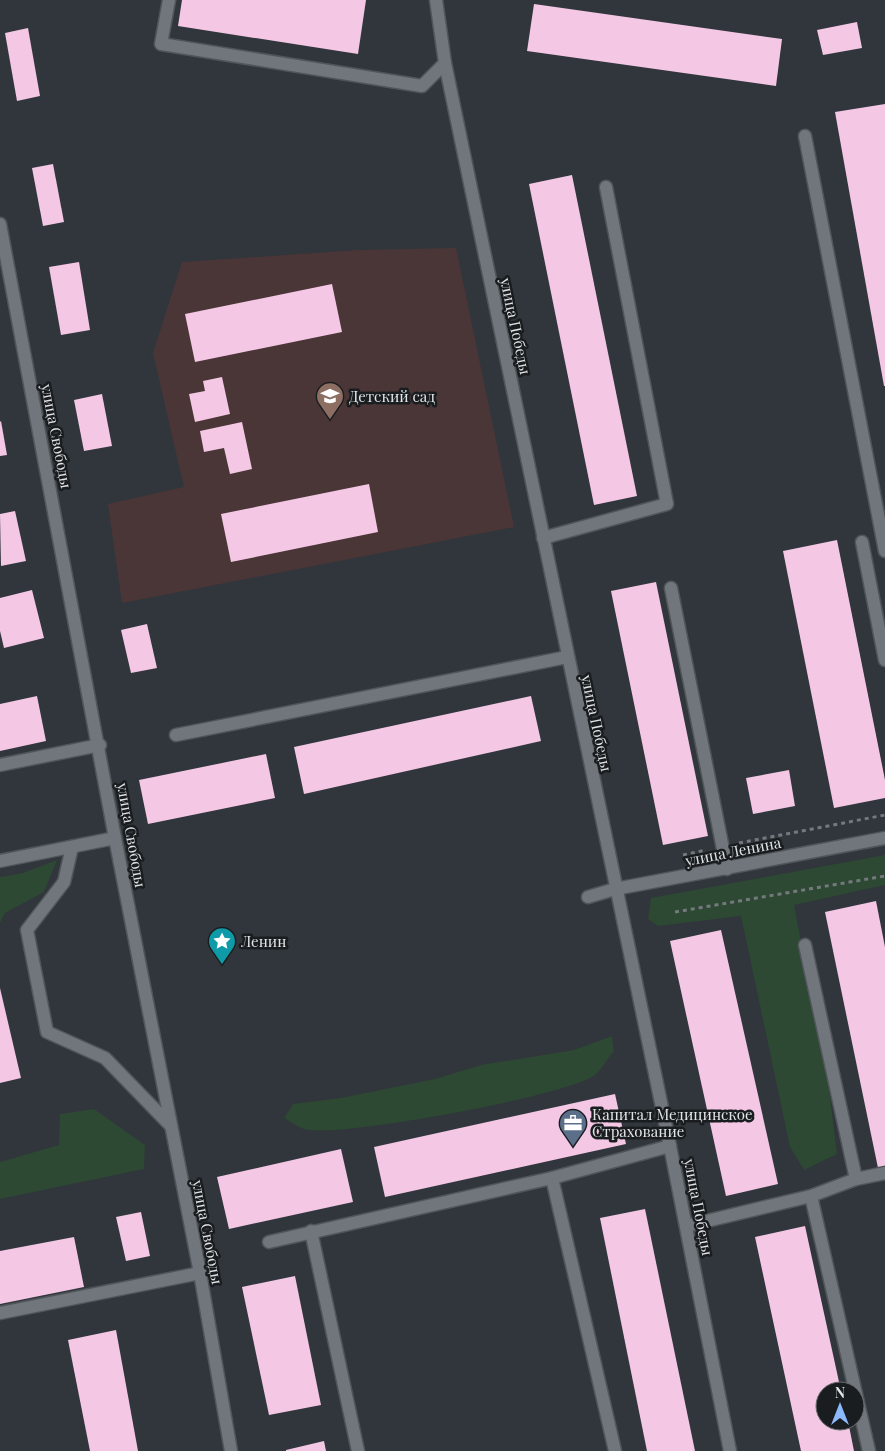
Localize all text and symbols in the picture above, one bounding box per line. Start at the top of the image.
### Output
street label: улица Победы [496,275,536,376]
street label: улица Свободы [37,381,77,490]
school or university icon: Детский сад [315,381,345,420]
place label: Детский сад [349,386,435,406]
street label: улица Победы [577,672,617,773]
street label: улица Свободы [113,780,151,889]
street label: улица Ленина [682,832,783,870]
place icon: Ленин [207,926,237,965]
place label: Ленин [240,931,286,951]
place label: Капитал Медицинское Страхование [592,1104,753,1141]
office icon: Капитал Медицинское Страхование [558,1108,588,1147]
street label: улица Победы [680,1156,718,1257]
street label: улица Свободы [188,1177,228,1286]
north arrow [815,1381,865,1431]
text: N [835,1383,845,1402]

